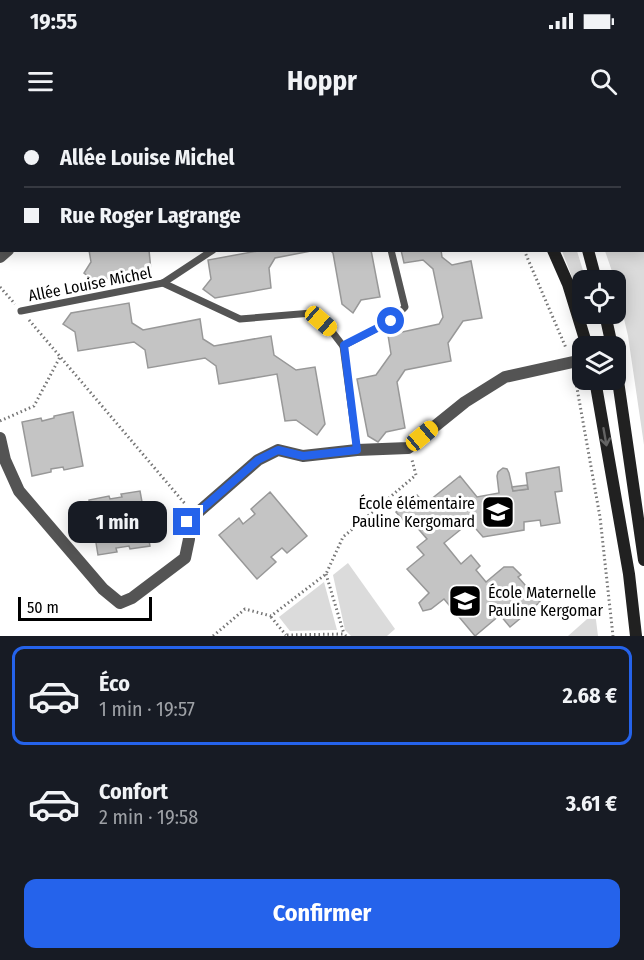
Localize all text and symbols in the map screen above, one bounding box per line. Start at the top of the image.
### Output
text: 19:55 [30,8,77,35]
icon: menu [24,65,57,98]
text: Hoppr [287,65,357,97]
icon: search [587,65,620,98]
text: Allée Louise Michel [60,144,235,171]
text: Rue Roger Lagrange [60,202,241,229]
street label: Allée Louise Michel [27,263,153,305]
map controls [572,270,626,390]
button: locate [572,270,626,324]
car [302,302,340,340]
route start [377,307,404,334]
button: layers [572,336,626,390]
car [402,418,442,454]
one-way arrow [599,427,610,446]
place label: École élémentaire Pauline Kergomard [352,494,475,531]
school or university icon: École élémentaire Pauline Kergomard [480,494,516,530]
callout: 1 min [67,501,166,543]
route end [173,508,200,535]
text: 1 min [96,510,139,534]
school or university icon: École Maternelle Pauline Kergomar [447,583,483,619]
place label: École Maternelle Pauline Kergomar [488,583,603,620]
scale bar [18,594,152,622]
text: 50 m [27,598,59,617]
icon: car [27,669,81,723]
text: Éco [99,670,130,697]
text: 2.68 € [563,682,617,709]
text: 1 min · 19:57 [99,697,195,721]
icon: car [27,777,81,831]
text: Confort [99,778,168,805]
text: 3.61 € [566,790,617,817]
text: 2 min · 19:58 [99,805,198,829]
button: Confirmer [24,879,620,948]

